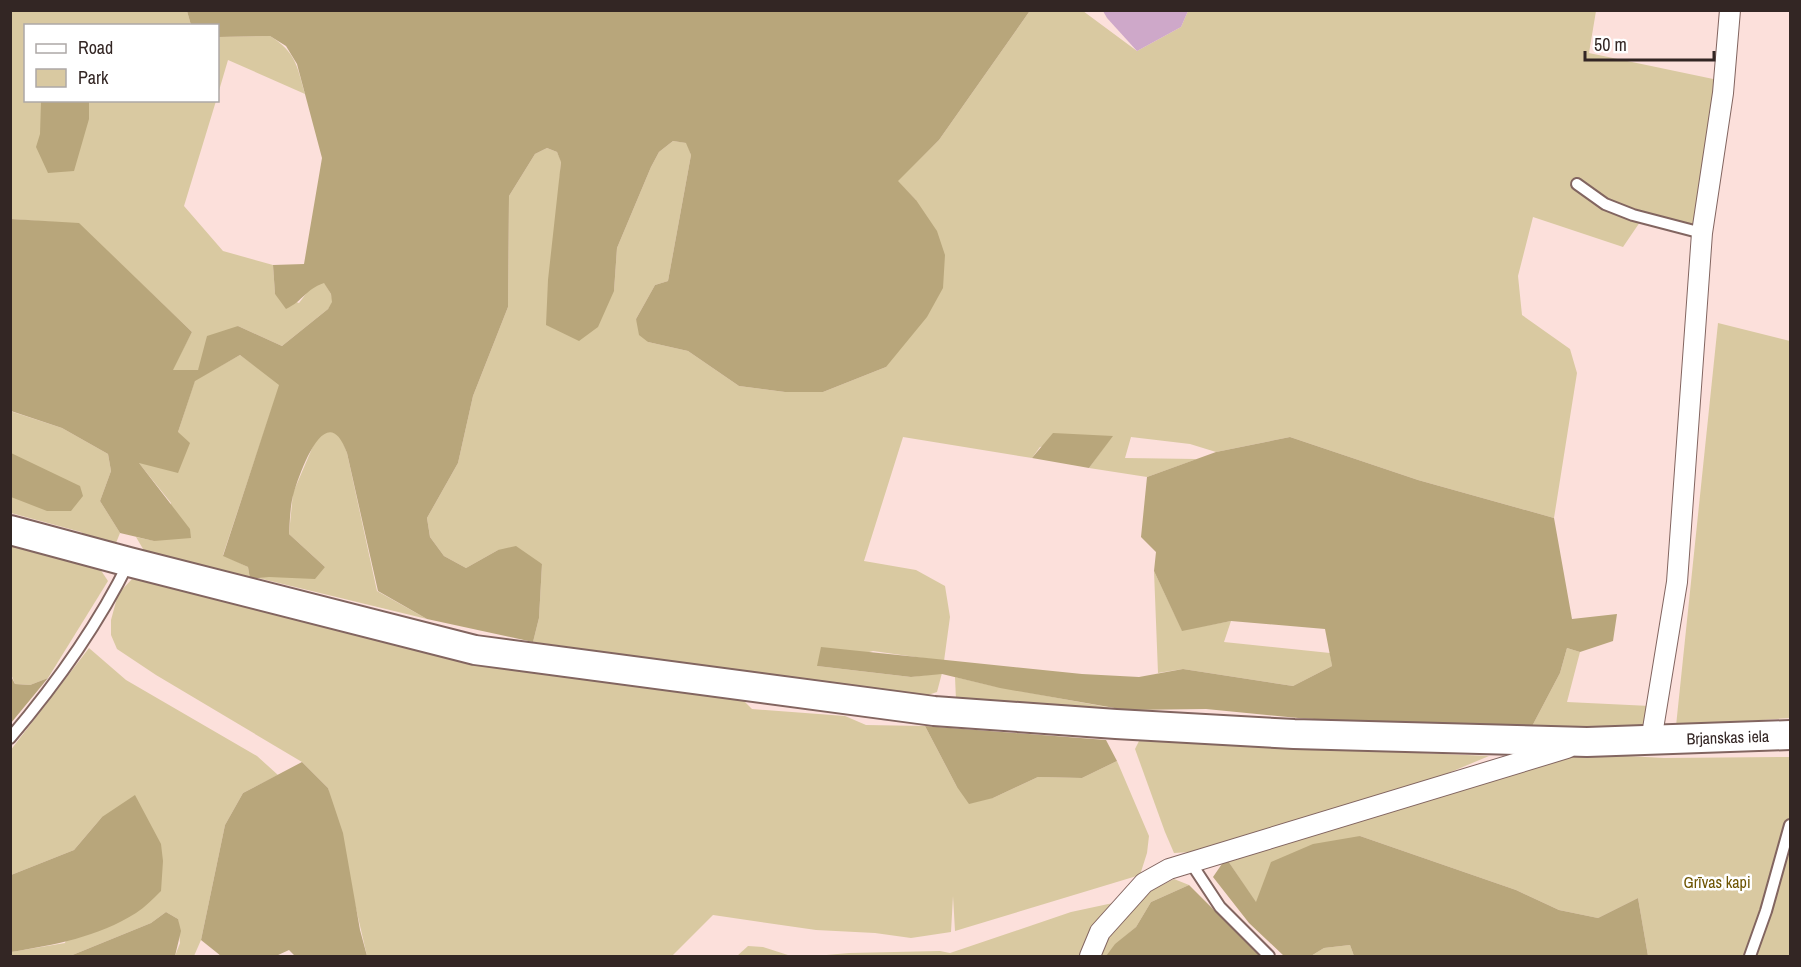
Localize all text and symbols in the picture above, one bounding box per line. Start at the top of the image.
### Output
legend [24,24,219,102]
scale bar [1585,24,1714,62]
text: 50 m [1594,32,1627,57]
text: Road [78,35,113,60]
text: Park [78,65,109,90]
street label: Brjanskas iela [1686,725,1770,750]
park label: Grīvas kapi [1683,871,1751,893]

